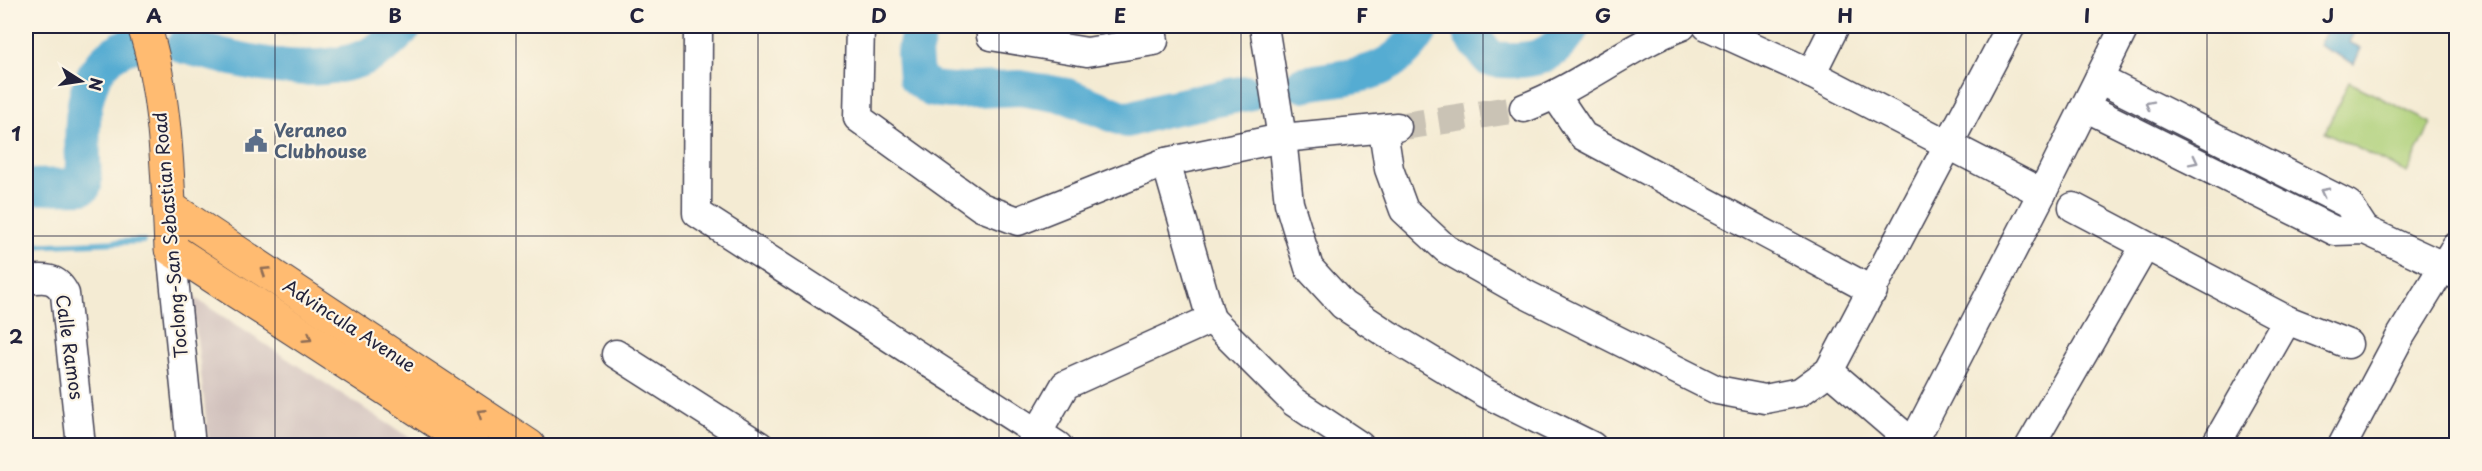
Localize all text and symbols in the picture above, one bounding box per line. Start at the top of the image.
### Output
text: A [146,0,162,30]
text: B [388,0,402,30]
text: C [629,0,645,30]
text: D [871,0,887,30]
text: E [1114,0,1126,30]
text: F [1356,0,1368,30]
text: G [1595,0,1611,30]
text: H [1837,0,1853,30]
text: I [2084,0,2090,30]
text: J [2322,0,2334,30]
north arrow [51,51,111,111]
text: N [84,76,110,93]
one-way arrow [2145,100,2156,112]
street label: Toclong-San Sebastian Road [145,111,194,359]
place label: Veraneo Clubhouse [274,116,367,164]
text: 1 [11,118,21,148]
public building icon: Veraneo Clubhouse [243,128,269,154]
one-way arrow [2188,154,2198,165]
one-way arrow [2319,188,2330,199]
one-way arrow [261,267,272,278]
street label: Advincula Avenue [278,272,422,378]
street label: Calle Ramos [50,293,91,401]
text: 2 [9,321,23,351]
one-way arrow [302,331,312,343]
one-way arrow [476,410,487,421]

